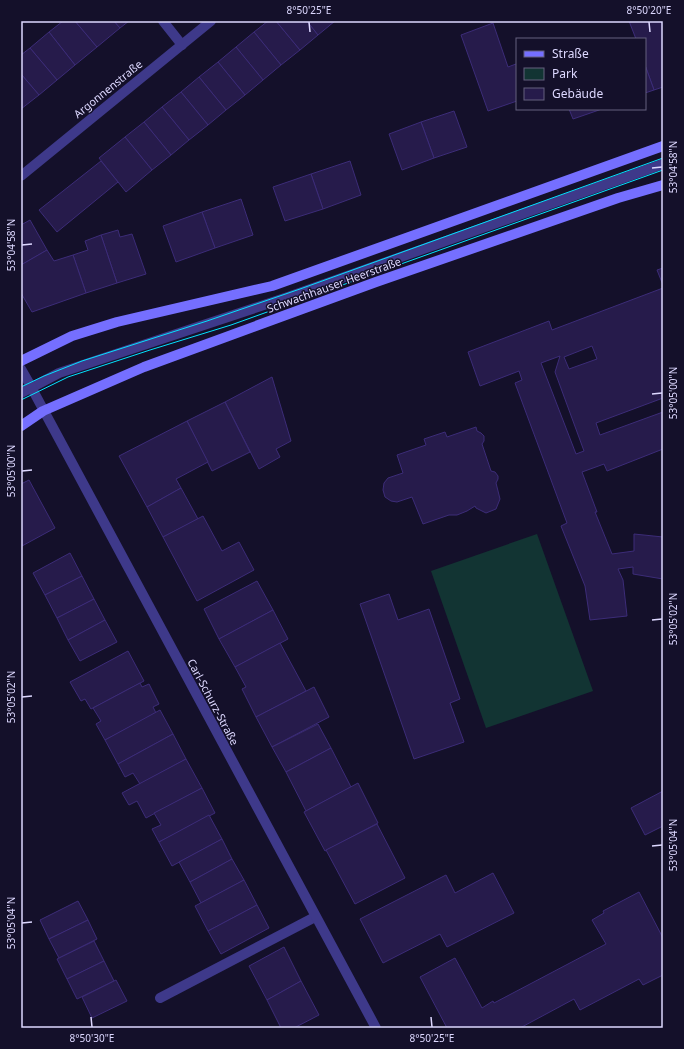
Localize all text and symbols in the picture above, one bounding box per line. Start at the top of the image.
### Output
text: 8°50'25"E [287,3,331,17]
text: 8°50'20"E [627,3,671,17]
legend [516,38,646,110]
text: Straße [552,45,589,62]
street label: Argonnenstraße [70,56,145,121]
text: Park [552,65,578,82]
text: Gebäude [552,85,603,102]
text: 53°04'58"N [666,141,680,193]
text: 53°04'58"N [4,219,18,271]
street label: Schwachhauser Heerstraße [265,253,403,316]
text: 53°05'00"N [666,367,680,419]
text: 53°05'00"N [4,445,18,497]
text: 53°05'02"N [666,593,680,645]
street label: Carl-Schurz-Straße [184,656,243,748]
text: 53°05'02"N [4,671,18,723]
text: 53°05'04"N [666,819,680,871]
text: 53°05'04"N [4,897,18,949]
text: 8°50'30"E [70,1031,114,1045]
text: 8°50'25"E [410,1031,454,1045]

